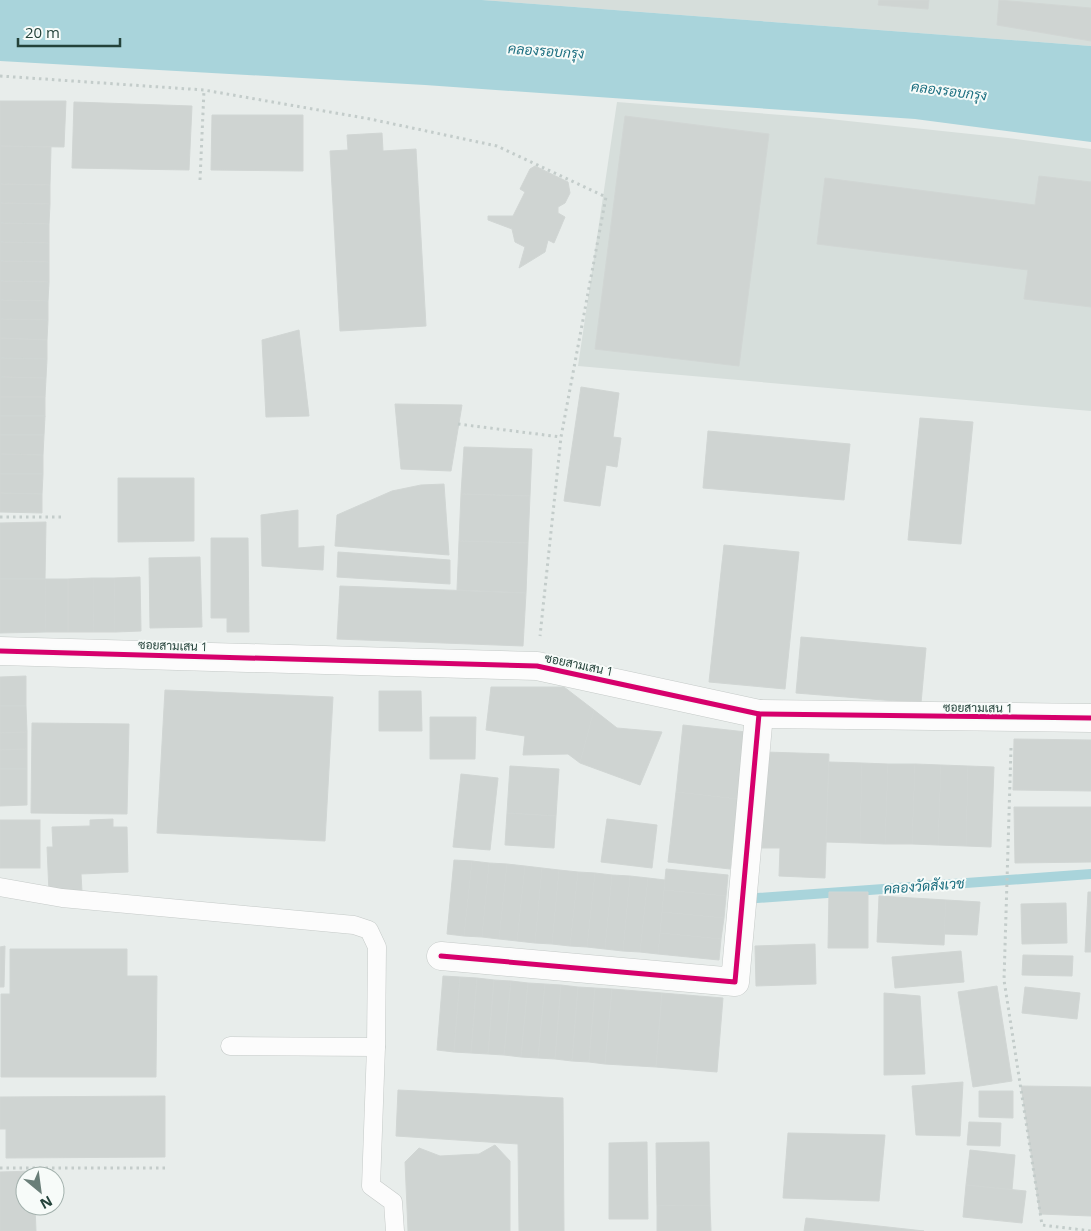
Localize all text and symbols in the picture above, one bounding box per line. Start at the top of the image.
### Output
scale bar [18,15,120,47]
text: 20 m [25,22,60,42]
water label: คลองรอบกรุง [507,38,585,64]
water label: คลองรอบกรุง [910,76,988,106]
street label: ซอยสามเสน 1 [138,636,208,655]
street label: ซอยสามเสน 1 [543,649,615,680]
street label: ซอยสามเสน 1 [943,698,1013,717]
water label: คลองวัดสังเวช [883,873,966,898]
north arrow [15,1166,65,1216]
text: N [37,1192,56,1214]

